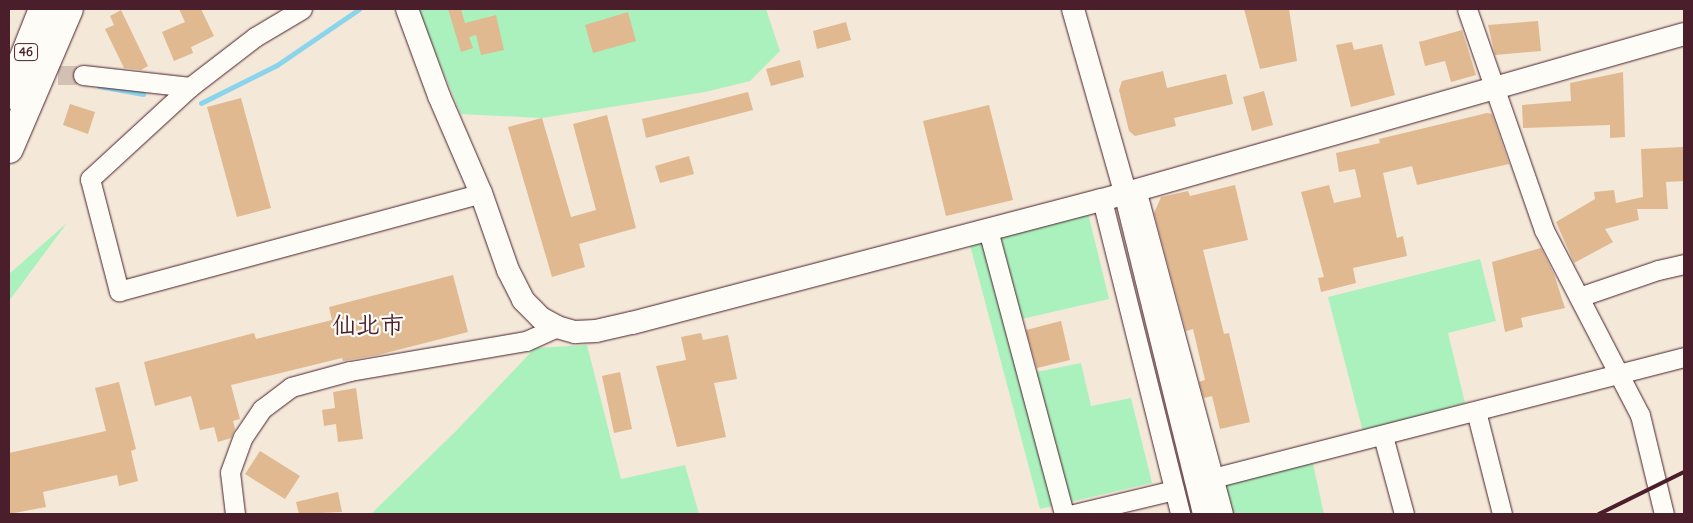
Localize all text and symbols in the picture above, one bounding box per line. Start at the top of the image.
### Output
road number: 46 [14,42,38,62]
district label: 仙北市 [332,311,404,339]

